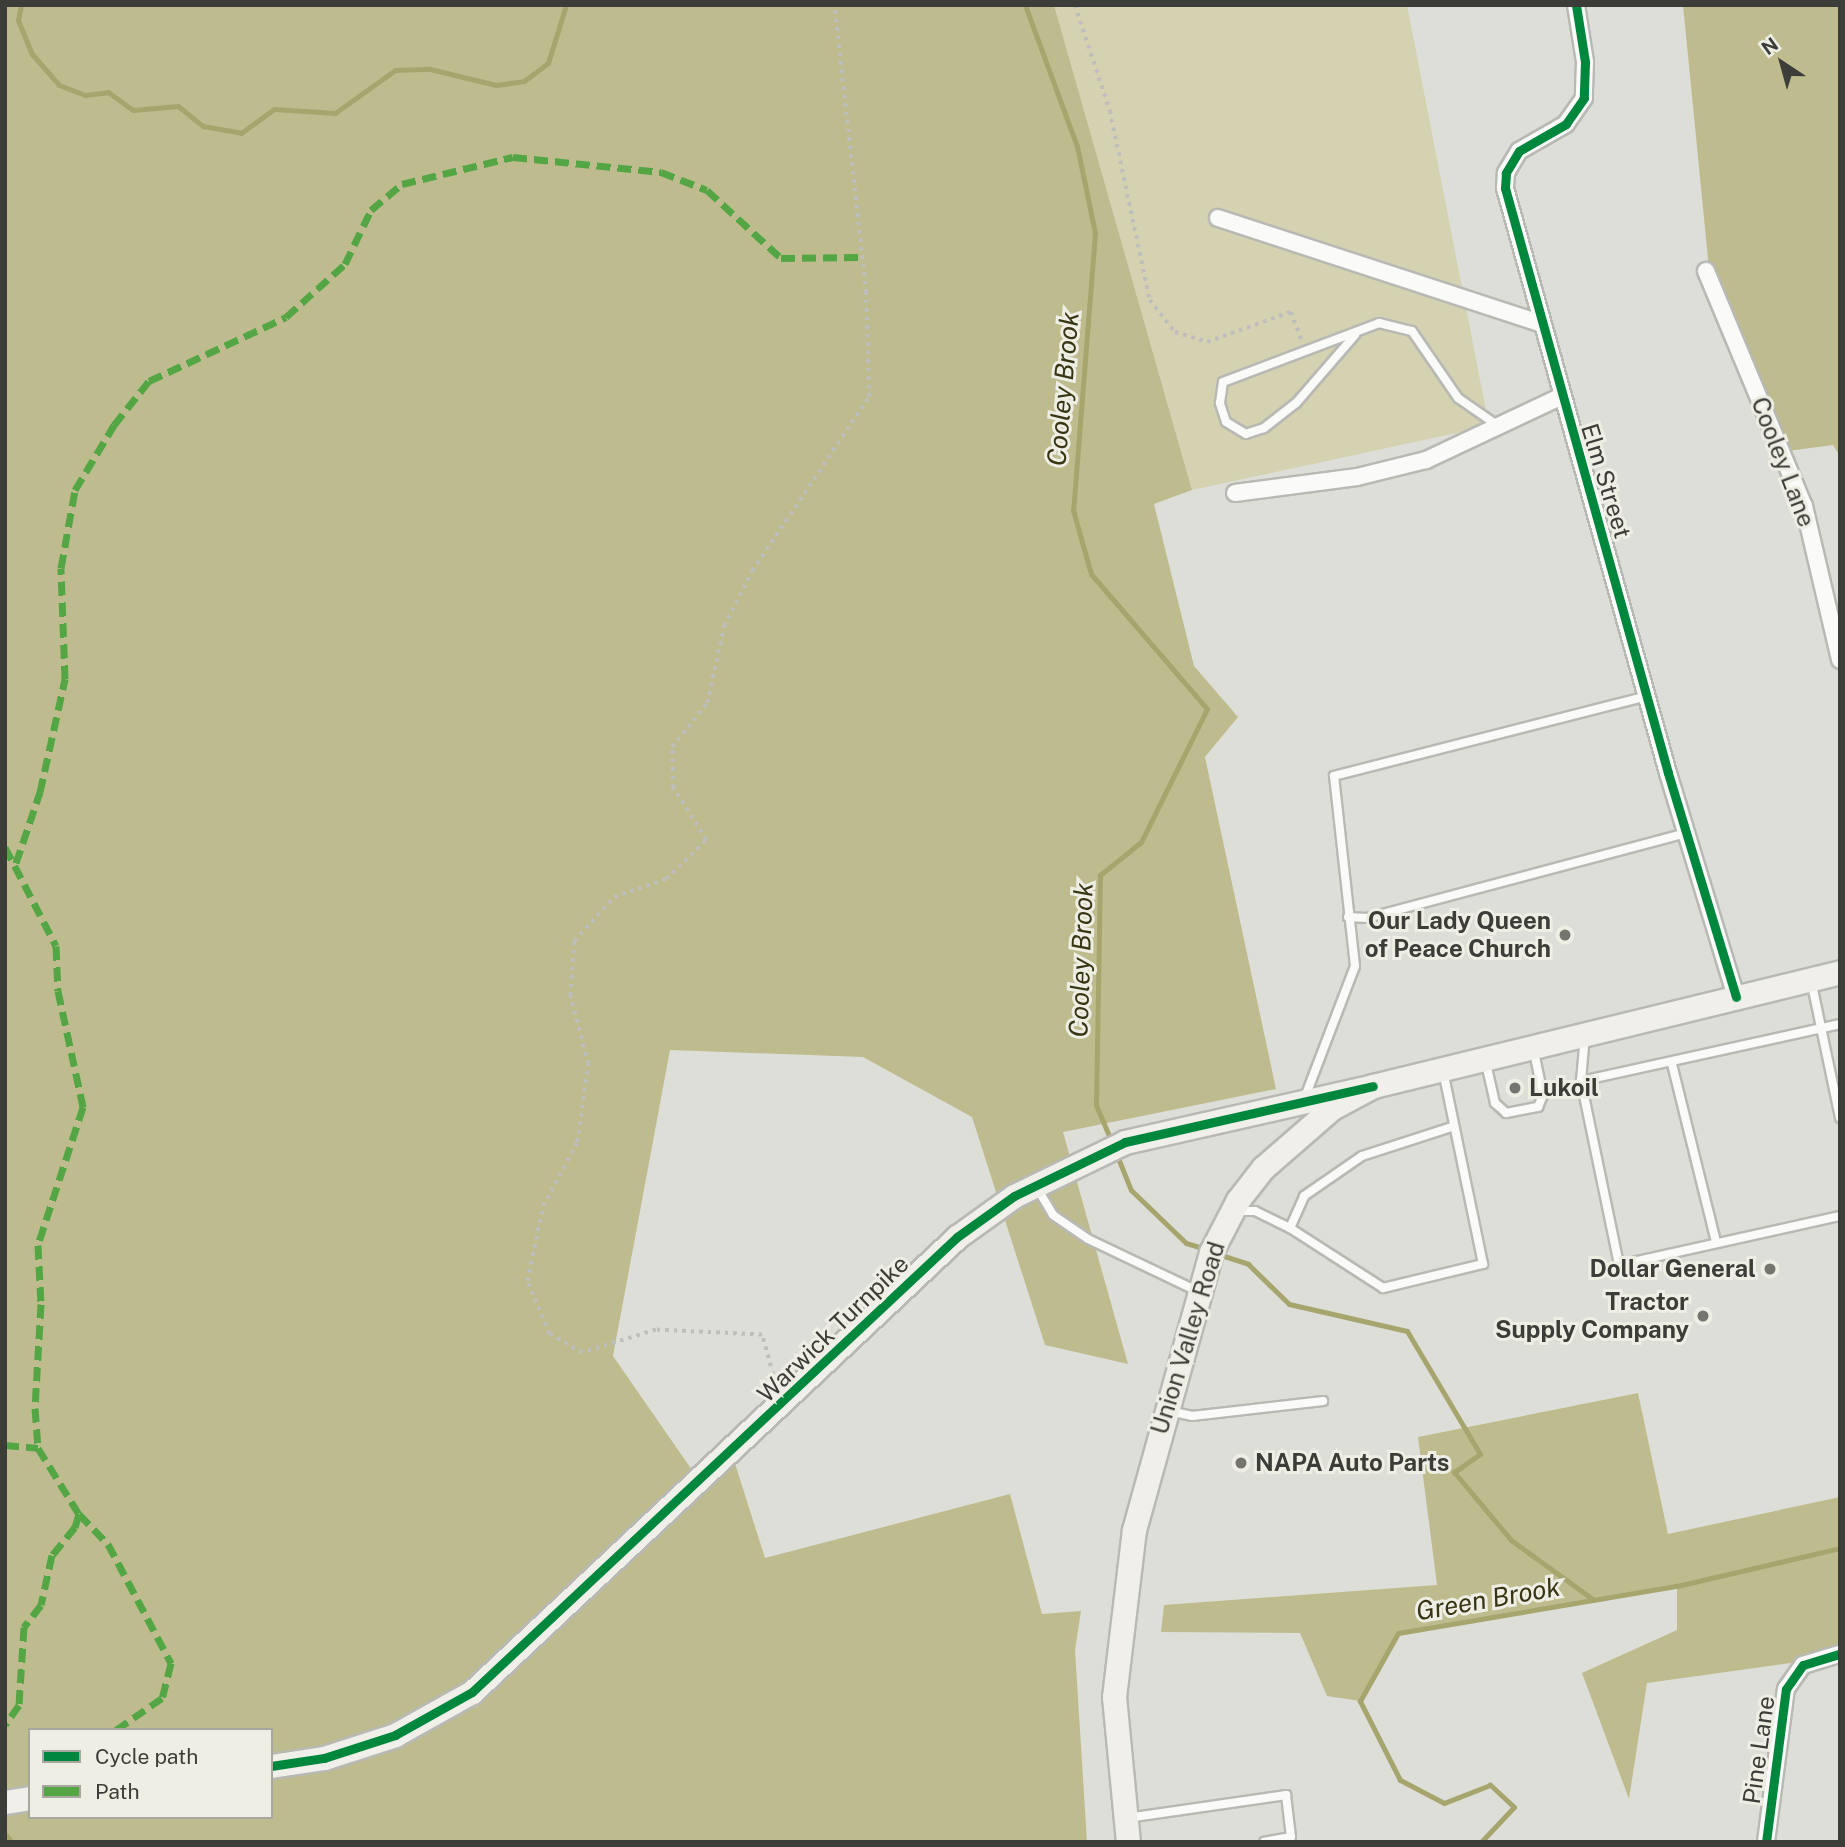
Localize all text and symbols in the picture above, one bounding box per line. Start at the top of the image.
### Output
north arrow [1747,28,1817,98]
text: N [1757,33,1782,59]
water label: Cooley Brook [1041,311,1085,467]
street label: Cooley Lane [1745,393,1821,531]
street label: Elm Street [1575,420,1637,542]
water label: Cooley Brook [1063,882,1099,1038]
place label: Our Lady Queen of Peace Church [1365,907,1551,963]
marker: Our Lady Queen of Peace Church [1557,927,1573,943]
place label: Lukoil [1529,1074,1599,1102]
marker: Lukoil [1507,1080,1523,1096]
street label: Union Valley Road [1145,1238,1231,1438]
street label: Warwick Turnpike [751,1250,915,1408]
place label: Dollar General [1589,1255,1756,1283]
marker: Dollar General [1762,1261,1778,1277]
place label: Tractor Supply Company [1495,1288,1689,1344]
marker: Tractor Supply Company [1695,1308,1711,1324]
place label: NAPA Auto Parts [1255,1449,1450,1477]
marker: NAPA Auto Parts [1233,1455,1249,1471]
water label: Green Brook [1414,1571,1562,1627]
street label: Pine Lane [1737,1694,1781,1806]
legend [28,1728,273,1819]
text: Cycle path [95,1744,198,1769]
text: Path [95,1779,140,1804]

